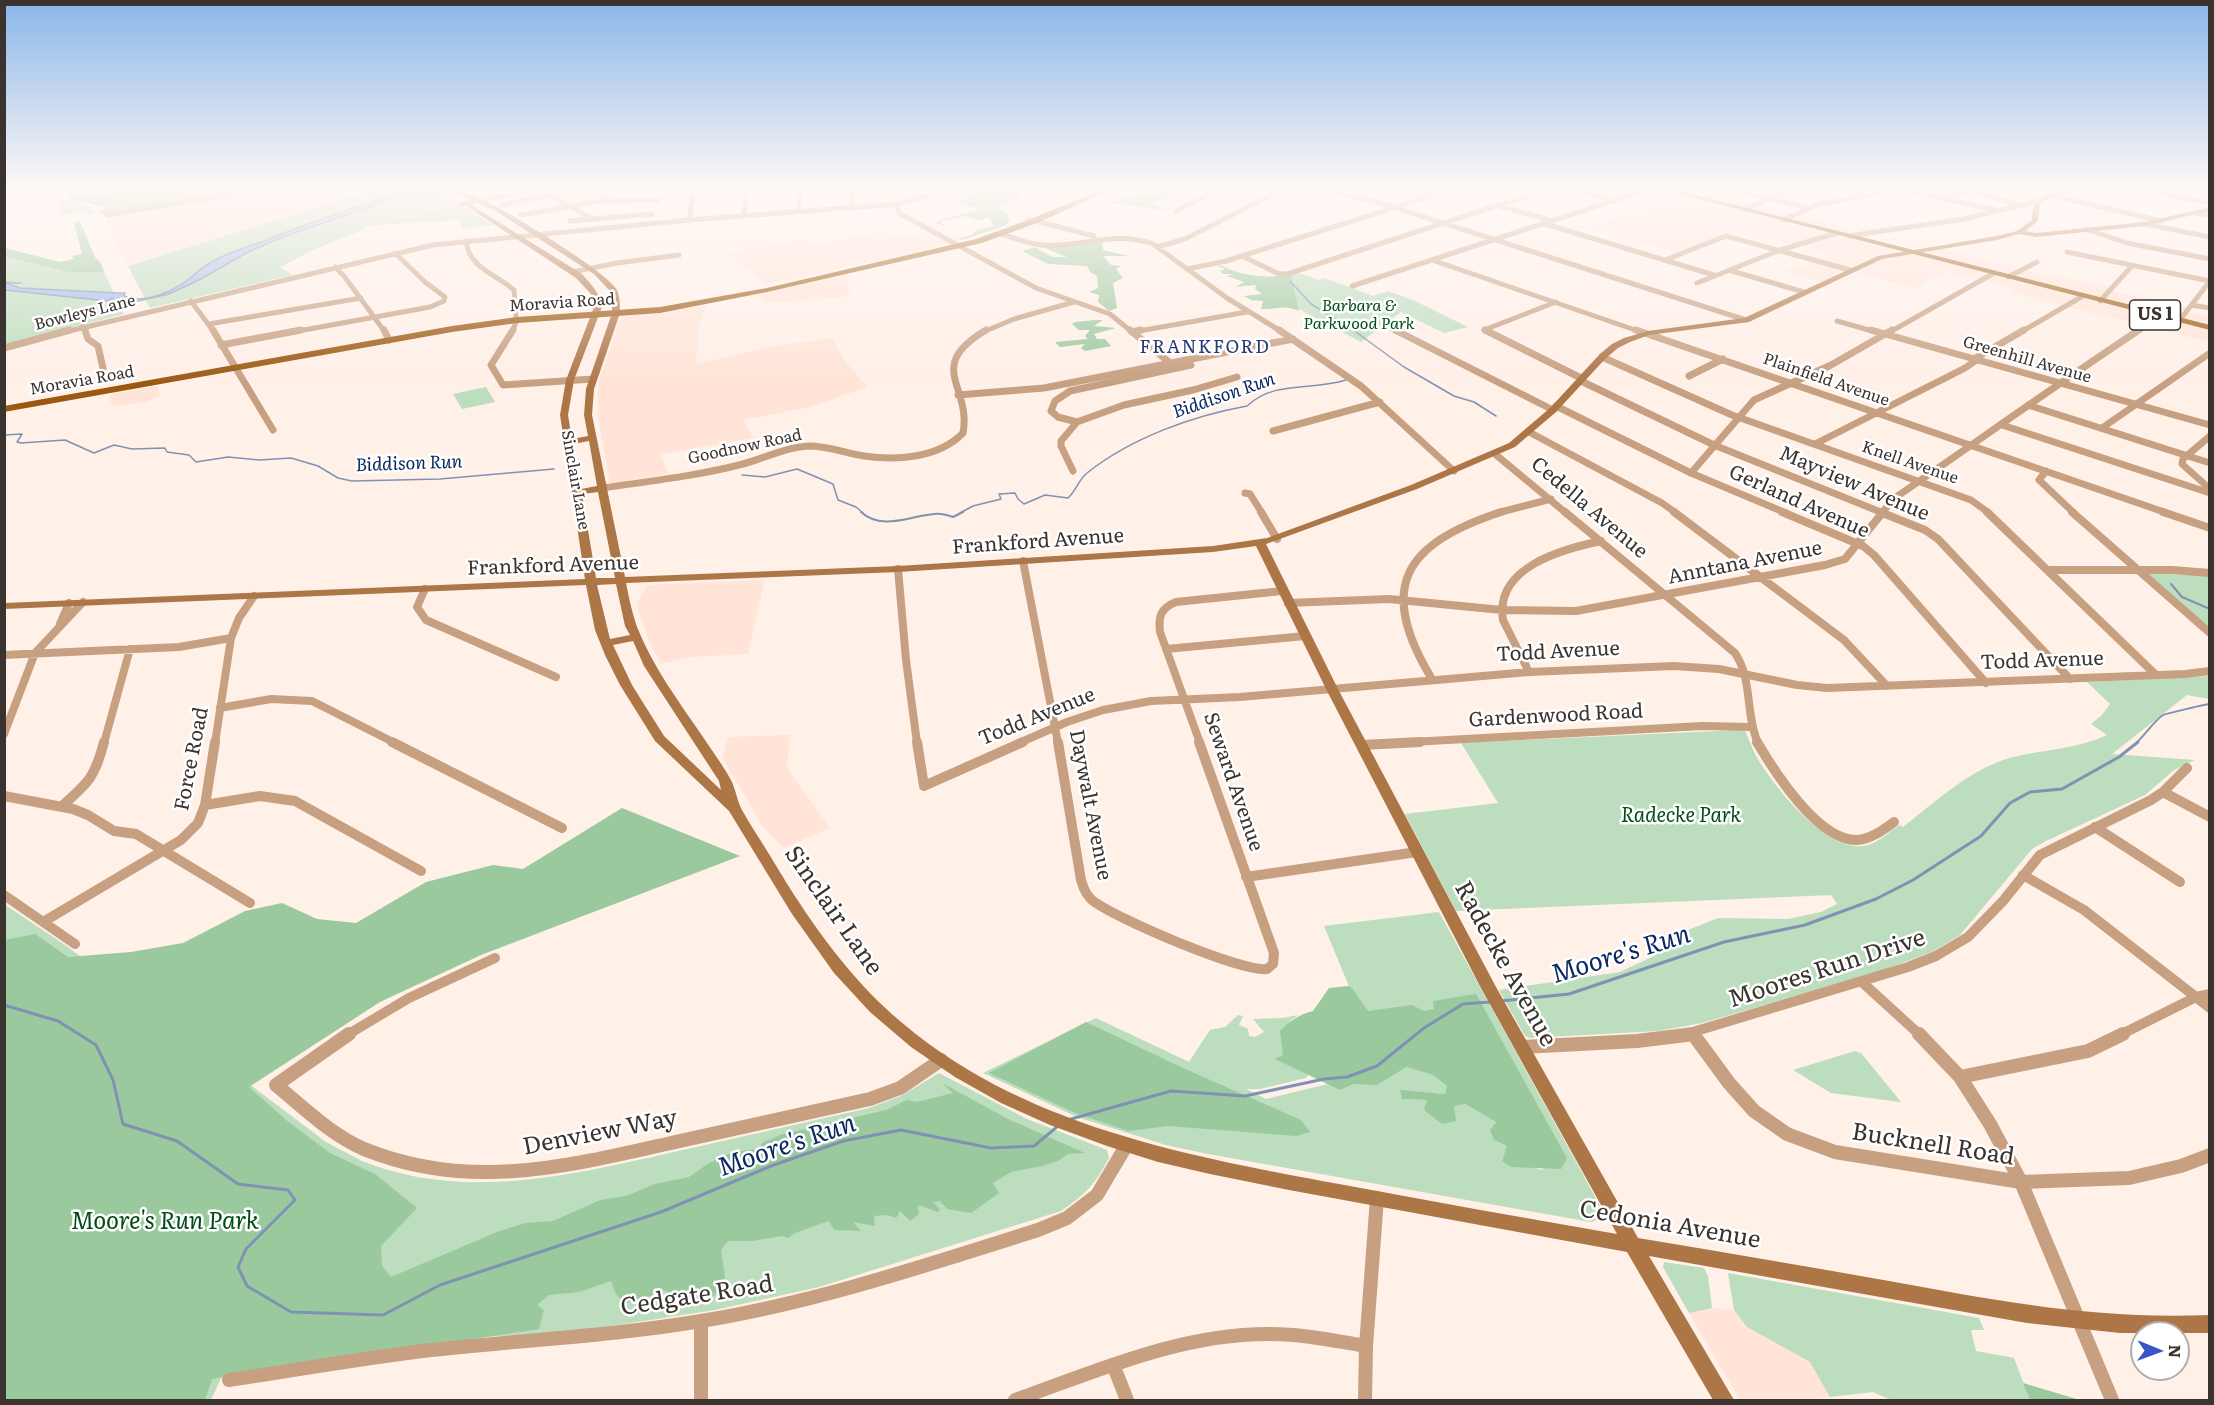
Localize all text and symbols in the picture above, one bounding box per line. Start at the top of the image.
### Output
street label: Moravia Road [508,290,616,316]
street label: Bowleys Lane [33,291,137,335]
park label: Barbara & Parkwood Park [1303,296,1415,334]
road number: US 1 [2130,300,2180,330]
street label: Greenhill Avenue [1961,333,2093,387]
district label: FRANKFORD [1140,337,1270,359]
street label: Plainfield Avenue [1760,349,1892,411]
street label: Moravia Road [28,362,136,400]
water label: Biddison Run [1170,368,1278,424]
street label: Goodnow Road [686,426,804,468]
street label: Sinclair Lane [557,429,593,531]
street label: Knell Avenue [1859,438,1961,488]
street label: Mayview Avenue [1775,442,1933,526]
water label: Biddison Run [355,451,463,477]
street label: Cedella Avenue [1526,452,1652,564]
street label: Gerland Avenue [1725,460,1873,544]
street label: Frankford Avenue [951,524,1125,560]
street label: Anntana Avenue [1666,536,1824,590]
street label: Frankford Avenue [467,551,639,581]
street label: Todd Avenue [1496,637,1620,667]
street label: Todd Avenue [1980,647,2104,675]
street label: Todd Avenue [975,683,1099,751]
street label: Gardenwood Road [1468,699,1644,733]
street label: Force Road [170,705,214,813]
street label: Seward Avenue [1198,709,1268,855]
street label: Daywalt Avenue [1064,728,1116,882]
park label: Radecke Park [1621,804,1741,828]
street label: Sinclair Lane [778,841,888,981]
street label: Radecke Avenue [1448,876,1562,1052]
water label: Moore's Run [1548,919,1694,991]
street label: Moores Run Drive [1725,924,1929,1014]
street label: Denview Way [520,1104,680,1162]
water label: Moore's Run [714,1108,860,1184]
street label: Bucknell Road [1850,1118,2016,1172]
street label: Cedonia Avenue [1577,1195,1763,1255]
park label: Moore's Run Park [71,1208,259,1236]
street label: Cedgate Road [619,1270,775,1322]
north arrow [2130,1321,2190,1381]
text: N [2164,1344,2188,1358]

